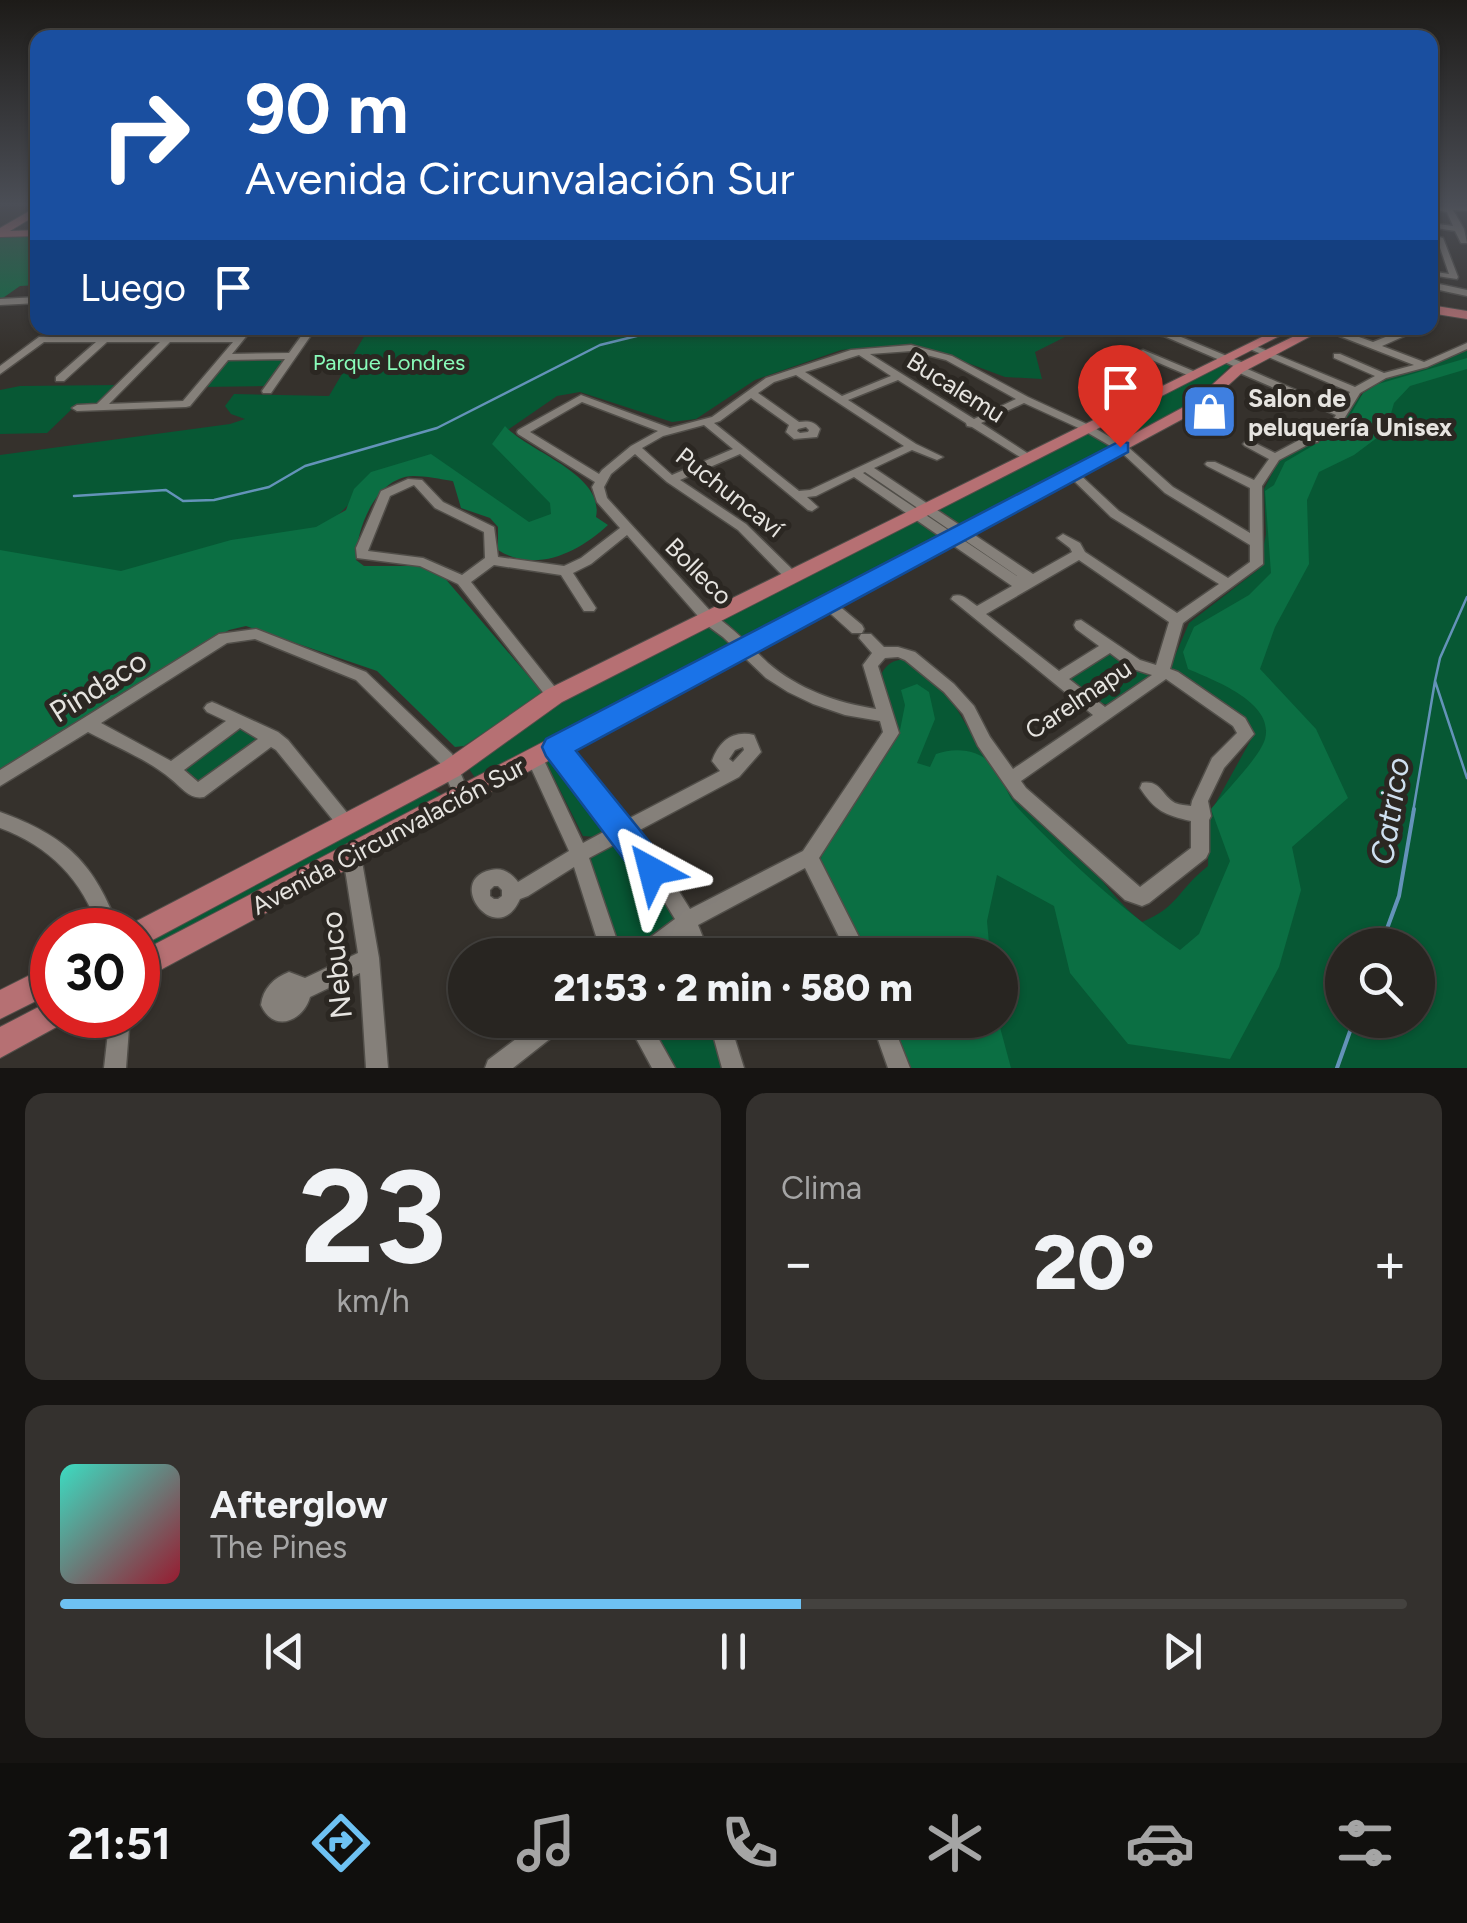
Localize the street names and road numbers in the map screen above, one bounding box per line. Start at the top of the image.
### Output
street label: Bucalemu [901,345,1011,429]
street label: Puchuncaví [670,441,791,544]
street label: Bolleco [659,531,739,611]
street label: Pindaco [43,642,153,730]
street label: Carelmapu [1019,653,1137,745]
street label: Avenida Circunvalación Sur [246,751,530,921]
street label: Nebuco [312,910,360,1020]

